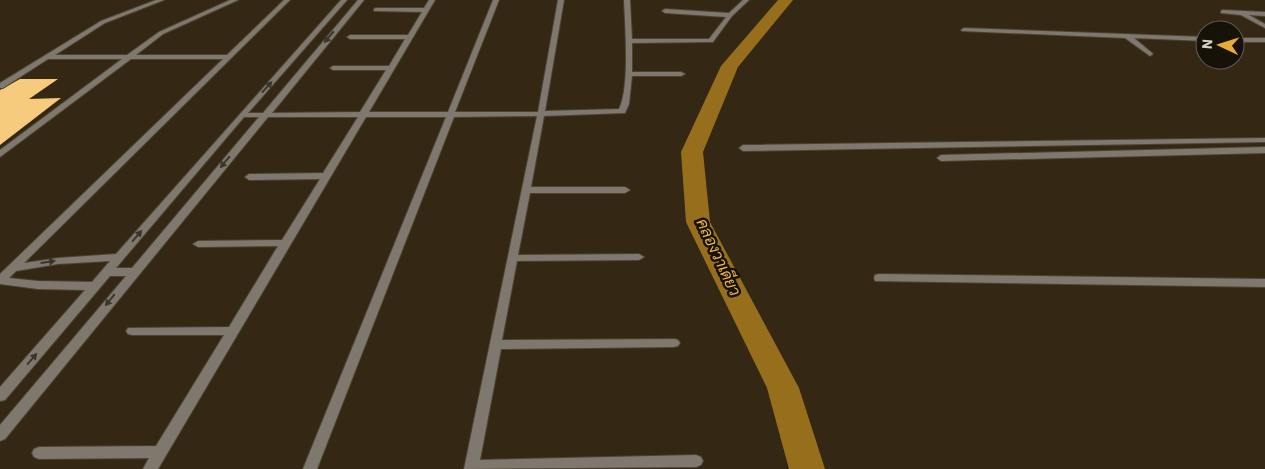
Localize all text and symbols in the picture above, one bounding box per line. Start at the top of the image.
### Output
north arrow [1195,20,1245,70]
one-way arrow [324,31,335,44]
text: N [1198,38,1216,50]
one-way arrow [261,81,273,93]
one-way arrow [220,156,231,168]
water label: คลองวาเดียว [692,215,747,299]
one-way arrow [132,230,143,243]
one-way arrow [40,258,56,266]
one-way arrow [104,294,116,306]
one-way arrow [26,353,37,366]

